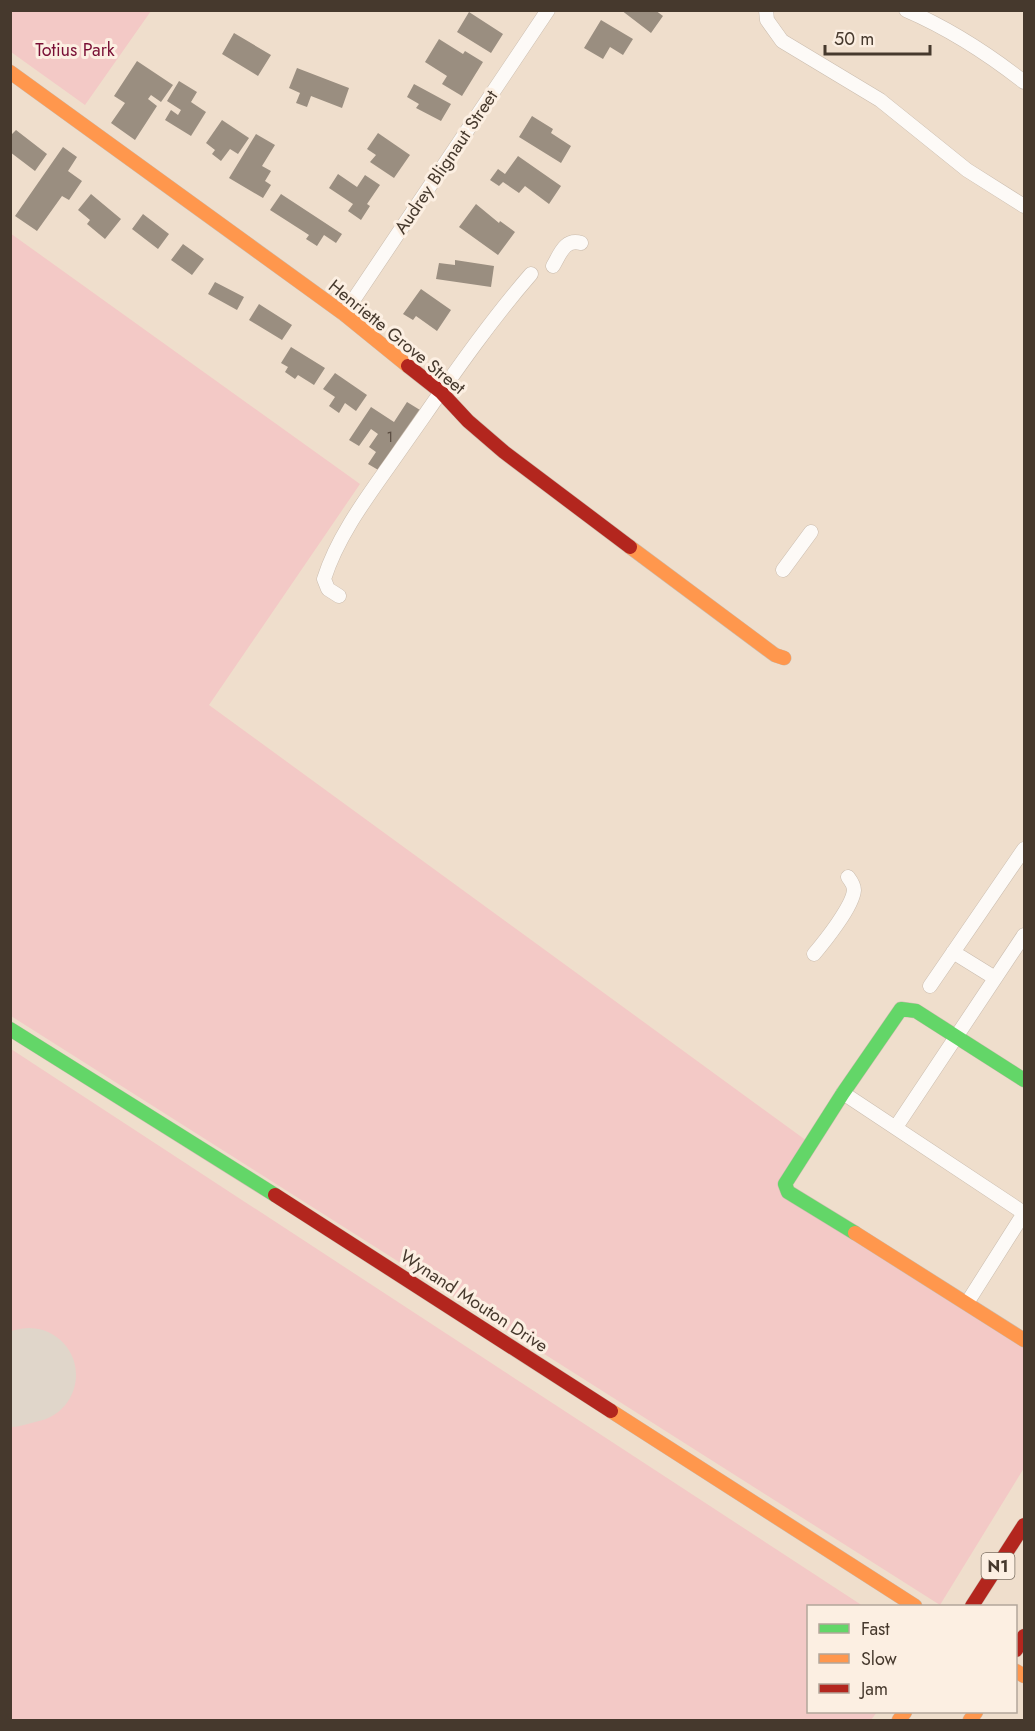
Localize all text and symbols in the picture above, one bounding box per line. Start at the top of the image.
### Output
scale bar [825,18,930,56]
text: 50 m [834,26,874,52]
park label: Totius Park [35,37,115,63]
street label: Audrey Blignaut Street [388,84,504,239]
street label: Henriette Grove Street [323,273,472,401]
house number: 1 [387,426,393,448]
street label: Wynand Mouton Drive [395,1243,553,1359]
road number: N1 [982,1553,1014,1579]
legend [807,1605,1017,1713]
text: Fast [861,1616,890,1642]
text: Slow [861,1646,898,1672]
text: Jam [859,1676,888,1702]

